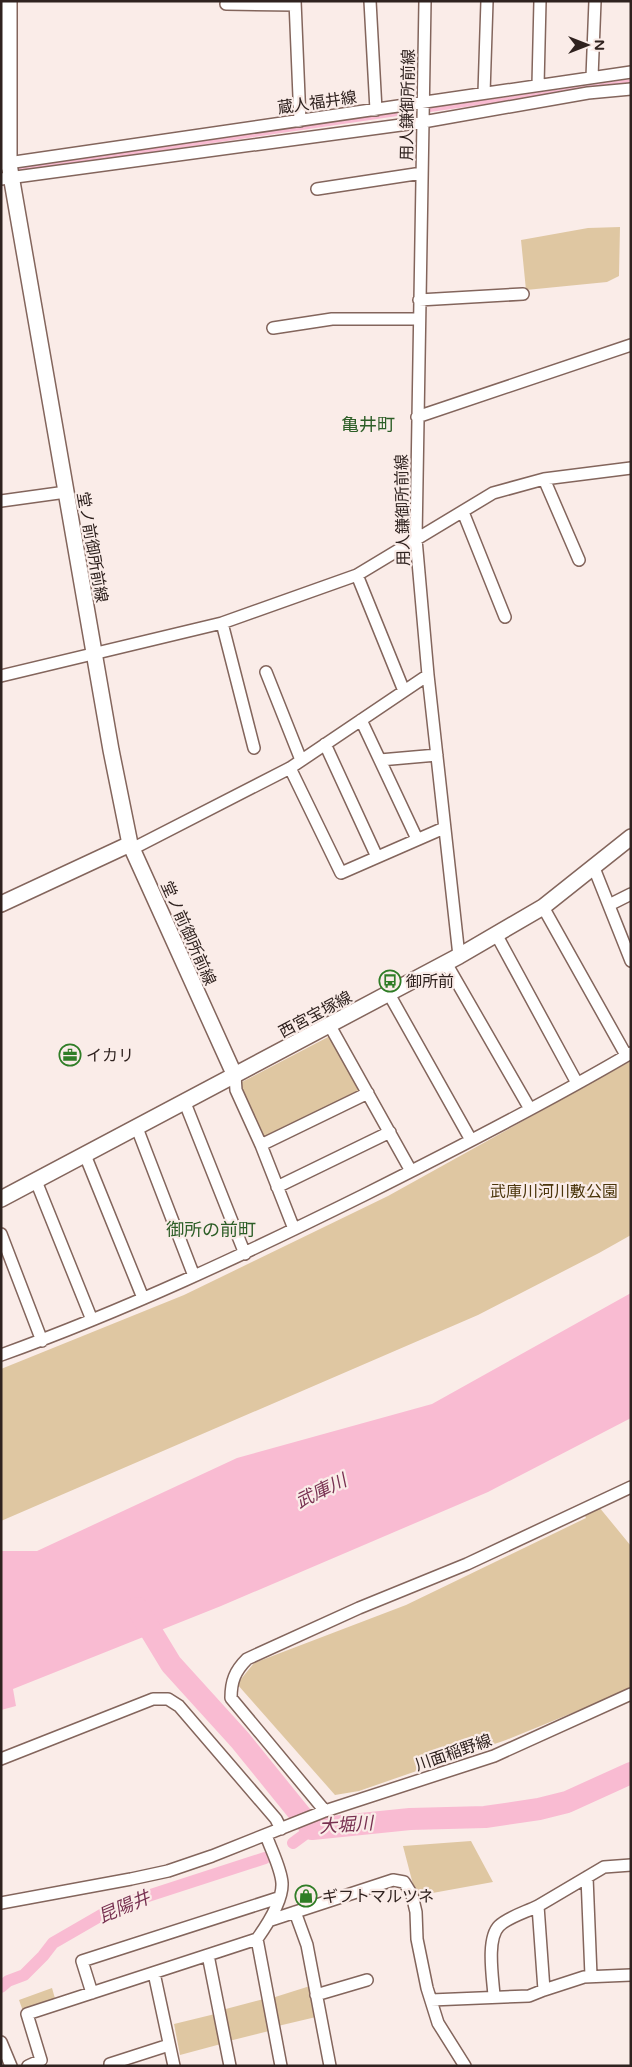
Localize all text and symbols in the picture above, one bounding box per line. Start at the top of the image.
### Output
north arrow [562,20,612,70]
text: N [591,39,608,51]
street label: 用人鎌御所前線 [397,49,419,161]
street label: 蔵人福井線 [276,88,358,118]
district label: 亀井町 [341,414,395,436]
street label: 用人鎌御所前線 [392,454,414,566]
street label: 堂ノ前御所前線 [72,490,112,604]
street label: 堂ノ前御所前線 [156,878,220,989]
bus stop icon: 御所前 [378,969,402,993]
place label: 御所前 [406,972,454,992]
street label: 西宮宝塚線 [275,987,355,1042]
office icon: イカリ [58,1043,82,1067]
place label: イカリ [86,1046,134,1066]
park label: 武庫川河川敷公園 [490,1182,618,1202]
district label: 御所の前町 [166,1219,256,1241]
water label: 武庫川 [292,1468,352,1513]
street label: 川面稲野線 [412,1730,494,1775]
water label: 大堀川 [318,1812,376,1838]
shop icon: ギフトマルツネ [294,1884,318,1908]
water label: 昆陽井 [95,1886,155,1928]
place label: ギフトマルツネ [322,1887,434,1907]

